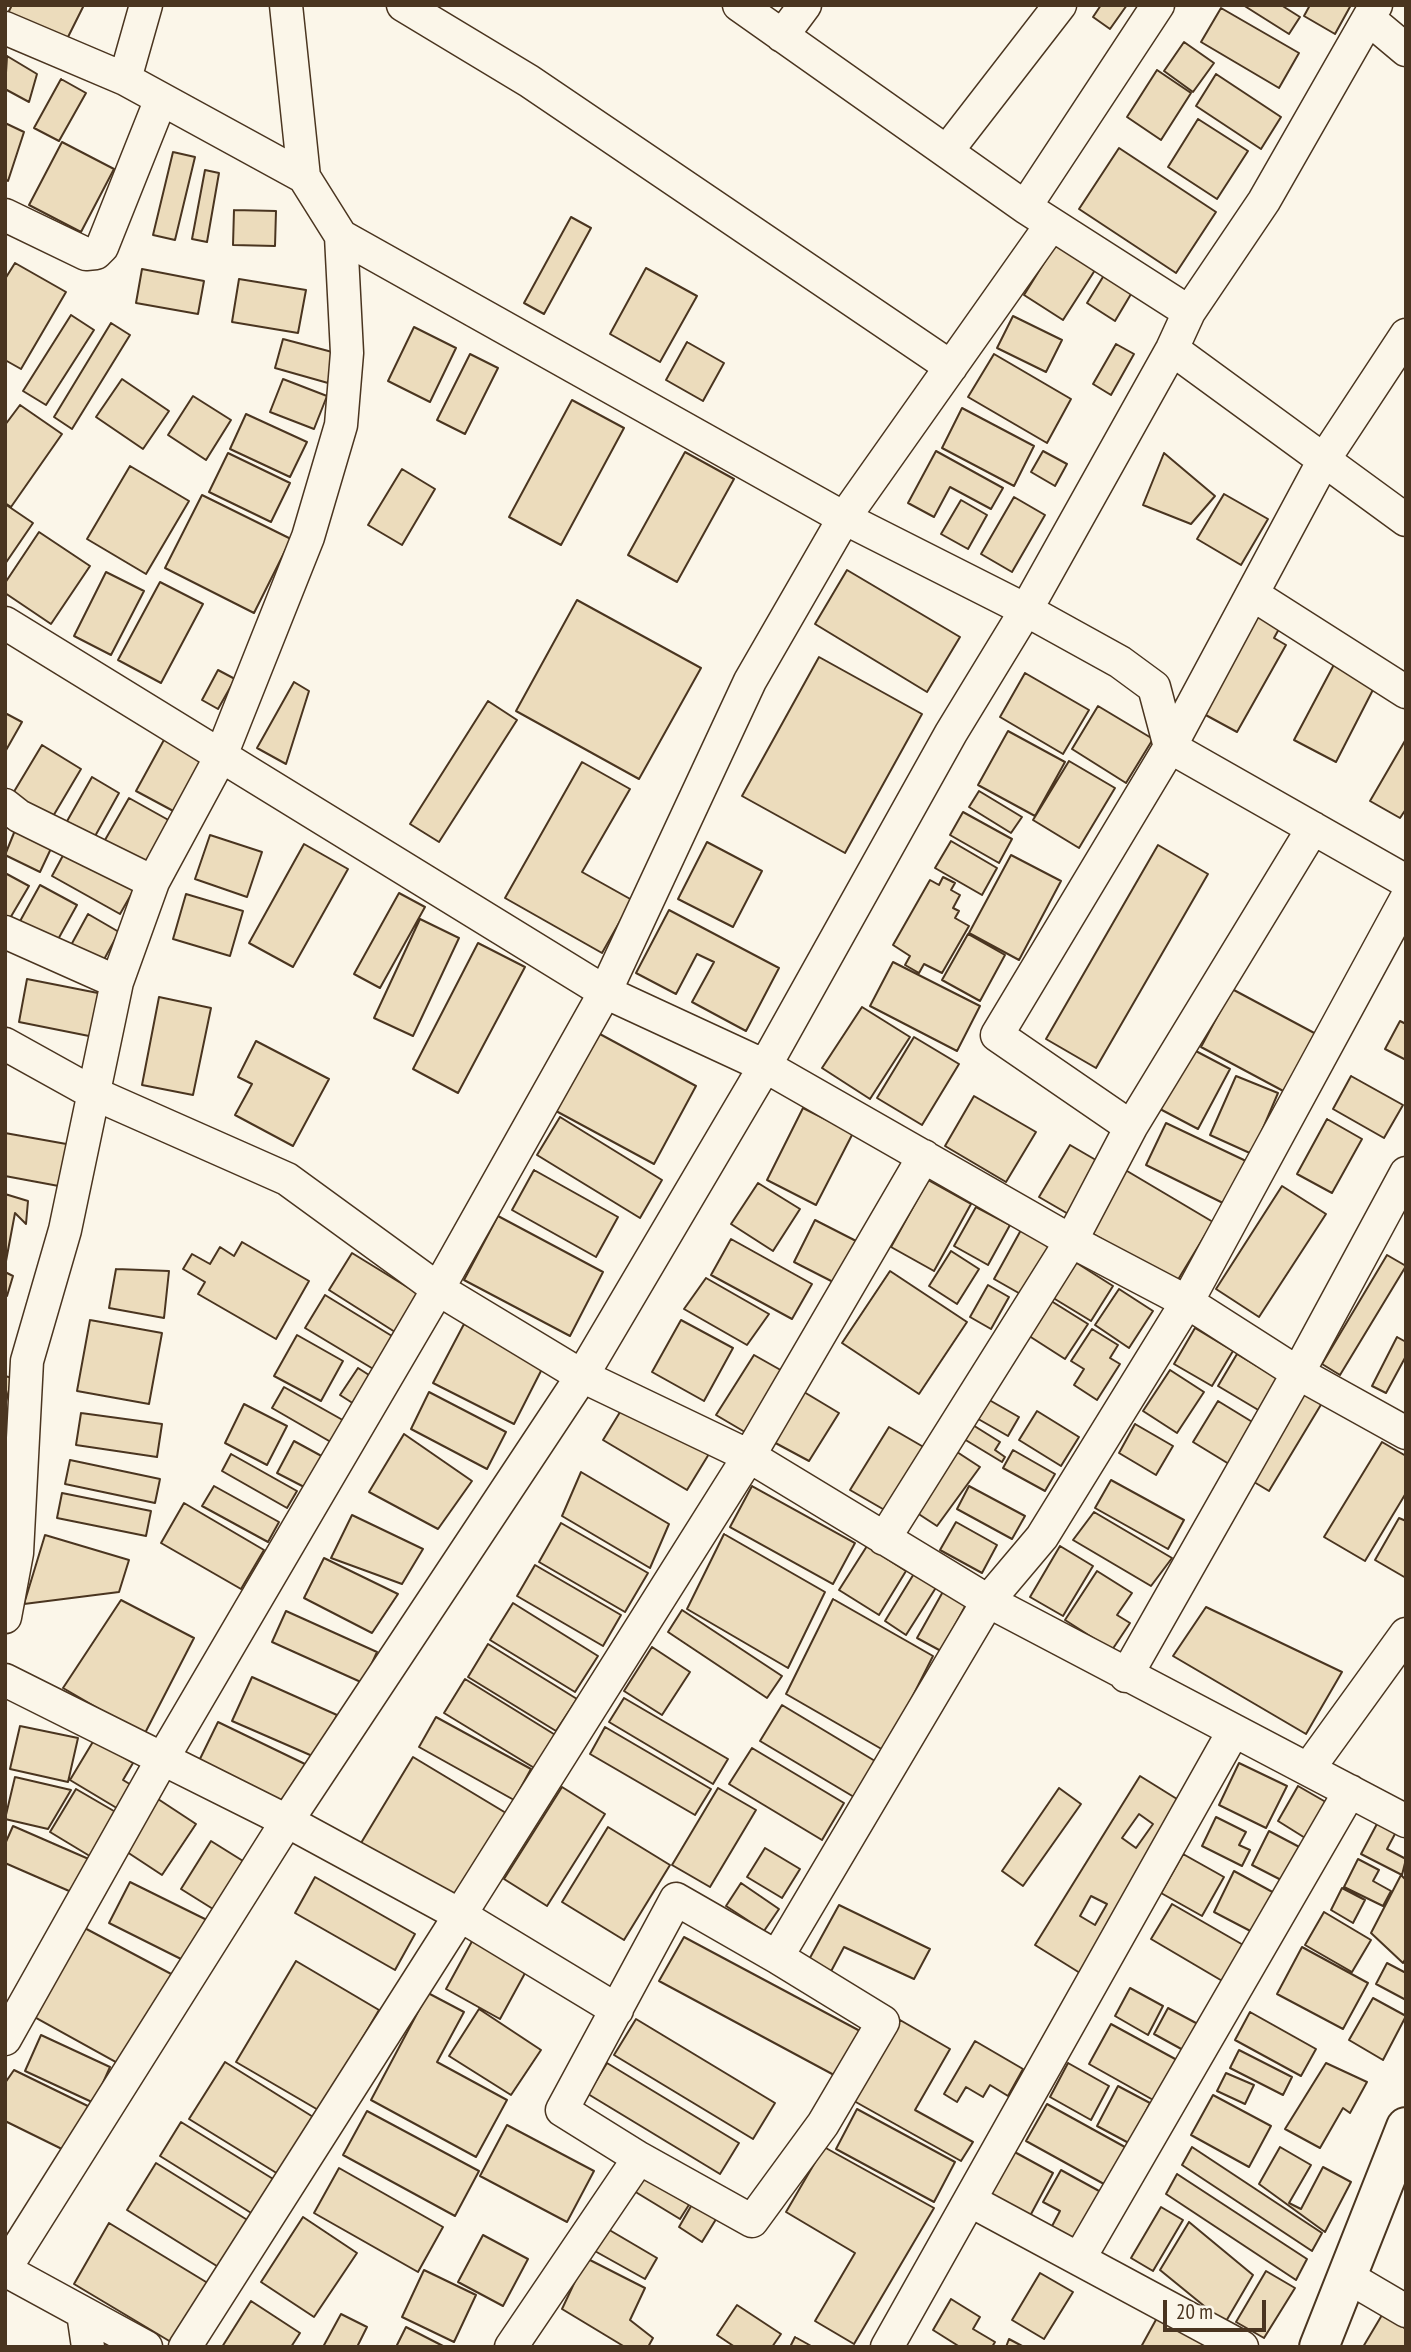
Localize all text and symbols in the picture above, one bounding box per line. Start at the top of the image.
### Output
scale bar [1166,2286,1269,2330]
text: 20 m [1176,2298,1213,2325]

